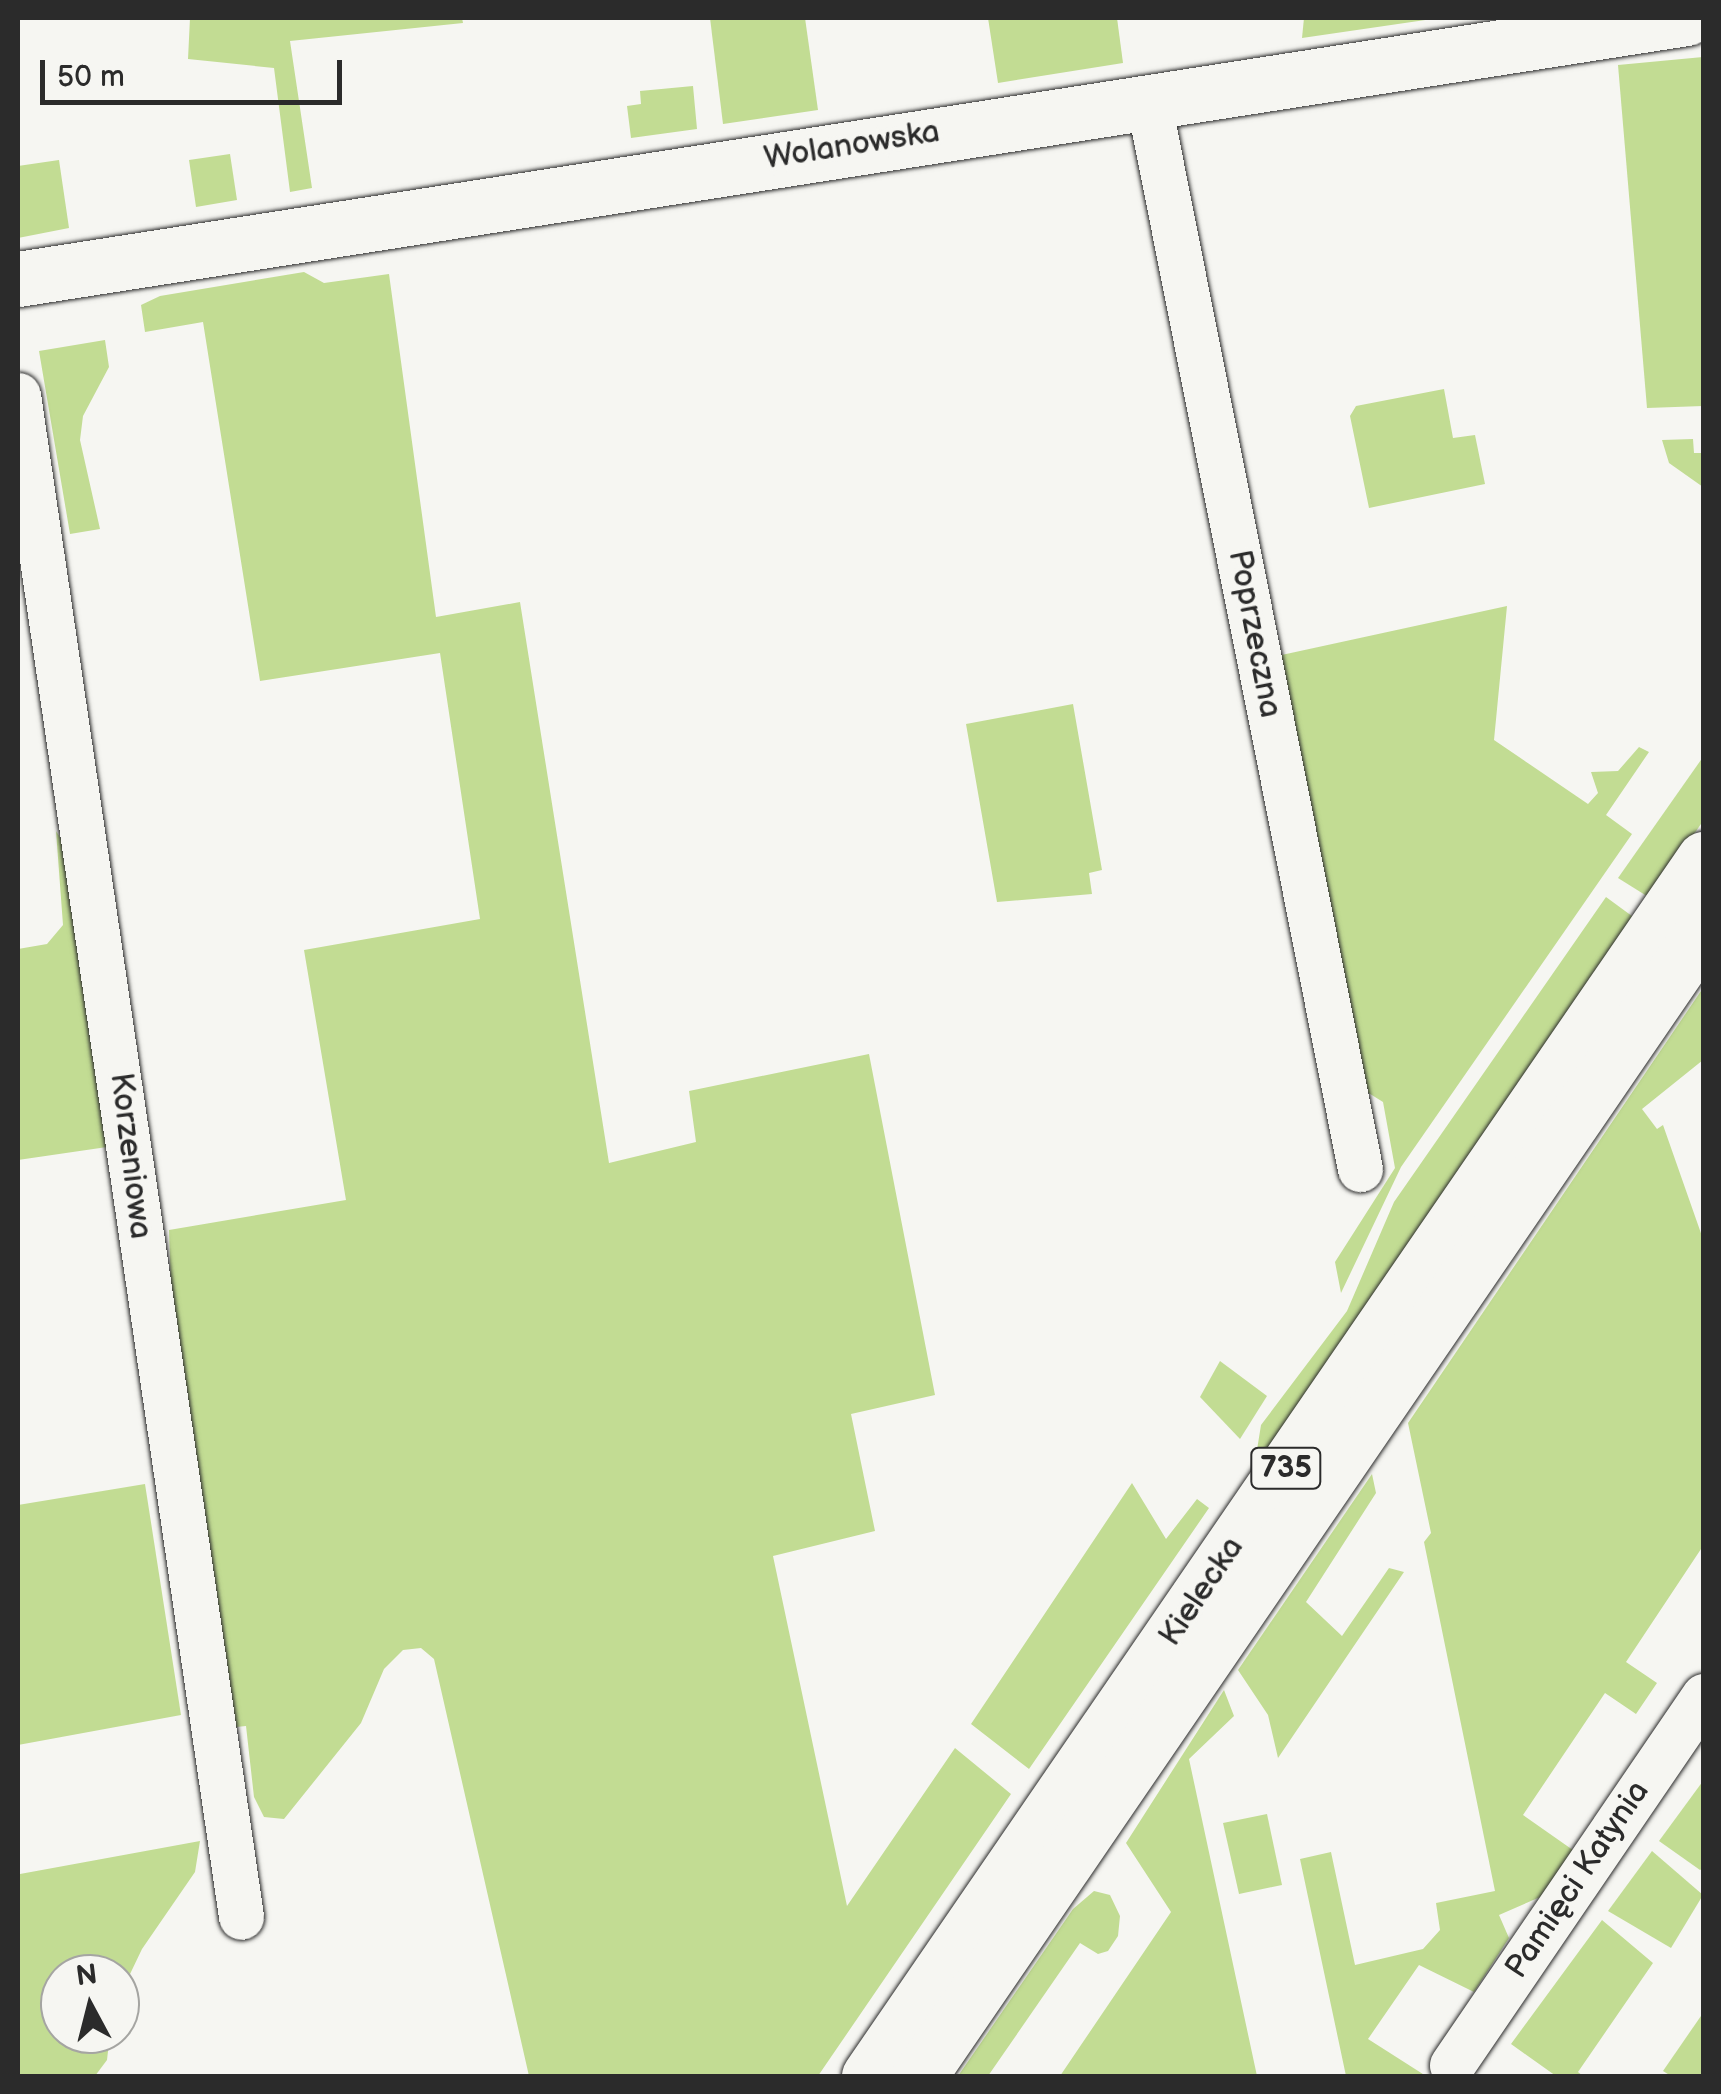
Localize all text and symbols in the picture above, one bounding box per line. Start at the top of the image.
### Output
scale bar [45,40,348,102]
text: 50 m [57,59,125,95]
street label: Wolanowska [762,113,942,179]
street label: Poprzeczna [1219,547,1289,721]
street label: Korzeniowa [101,1071,159,1241]
road number: 735 [1248,1443,1324,1493]
street label: Kielecka [1152,1530,1252,1654]
street label: Pamięci Katynia [1498,1774,1658,1986]
north arrow [40,1954,140,2054]
text: N [74,1958,99,1993]

